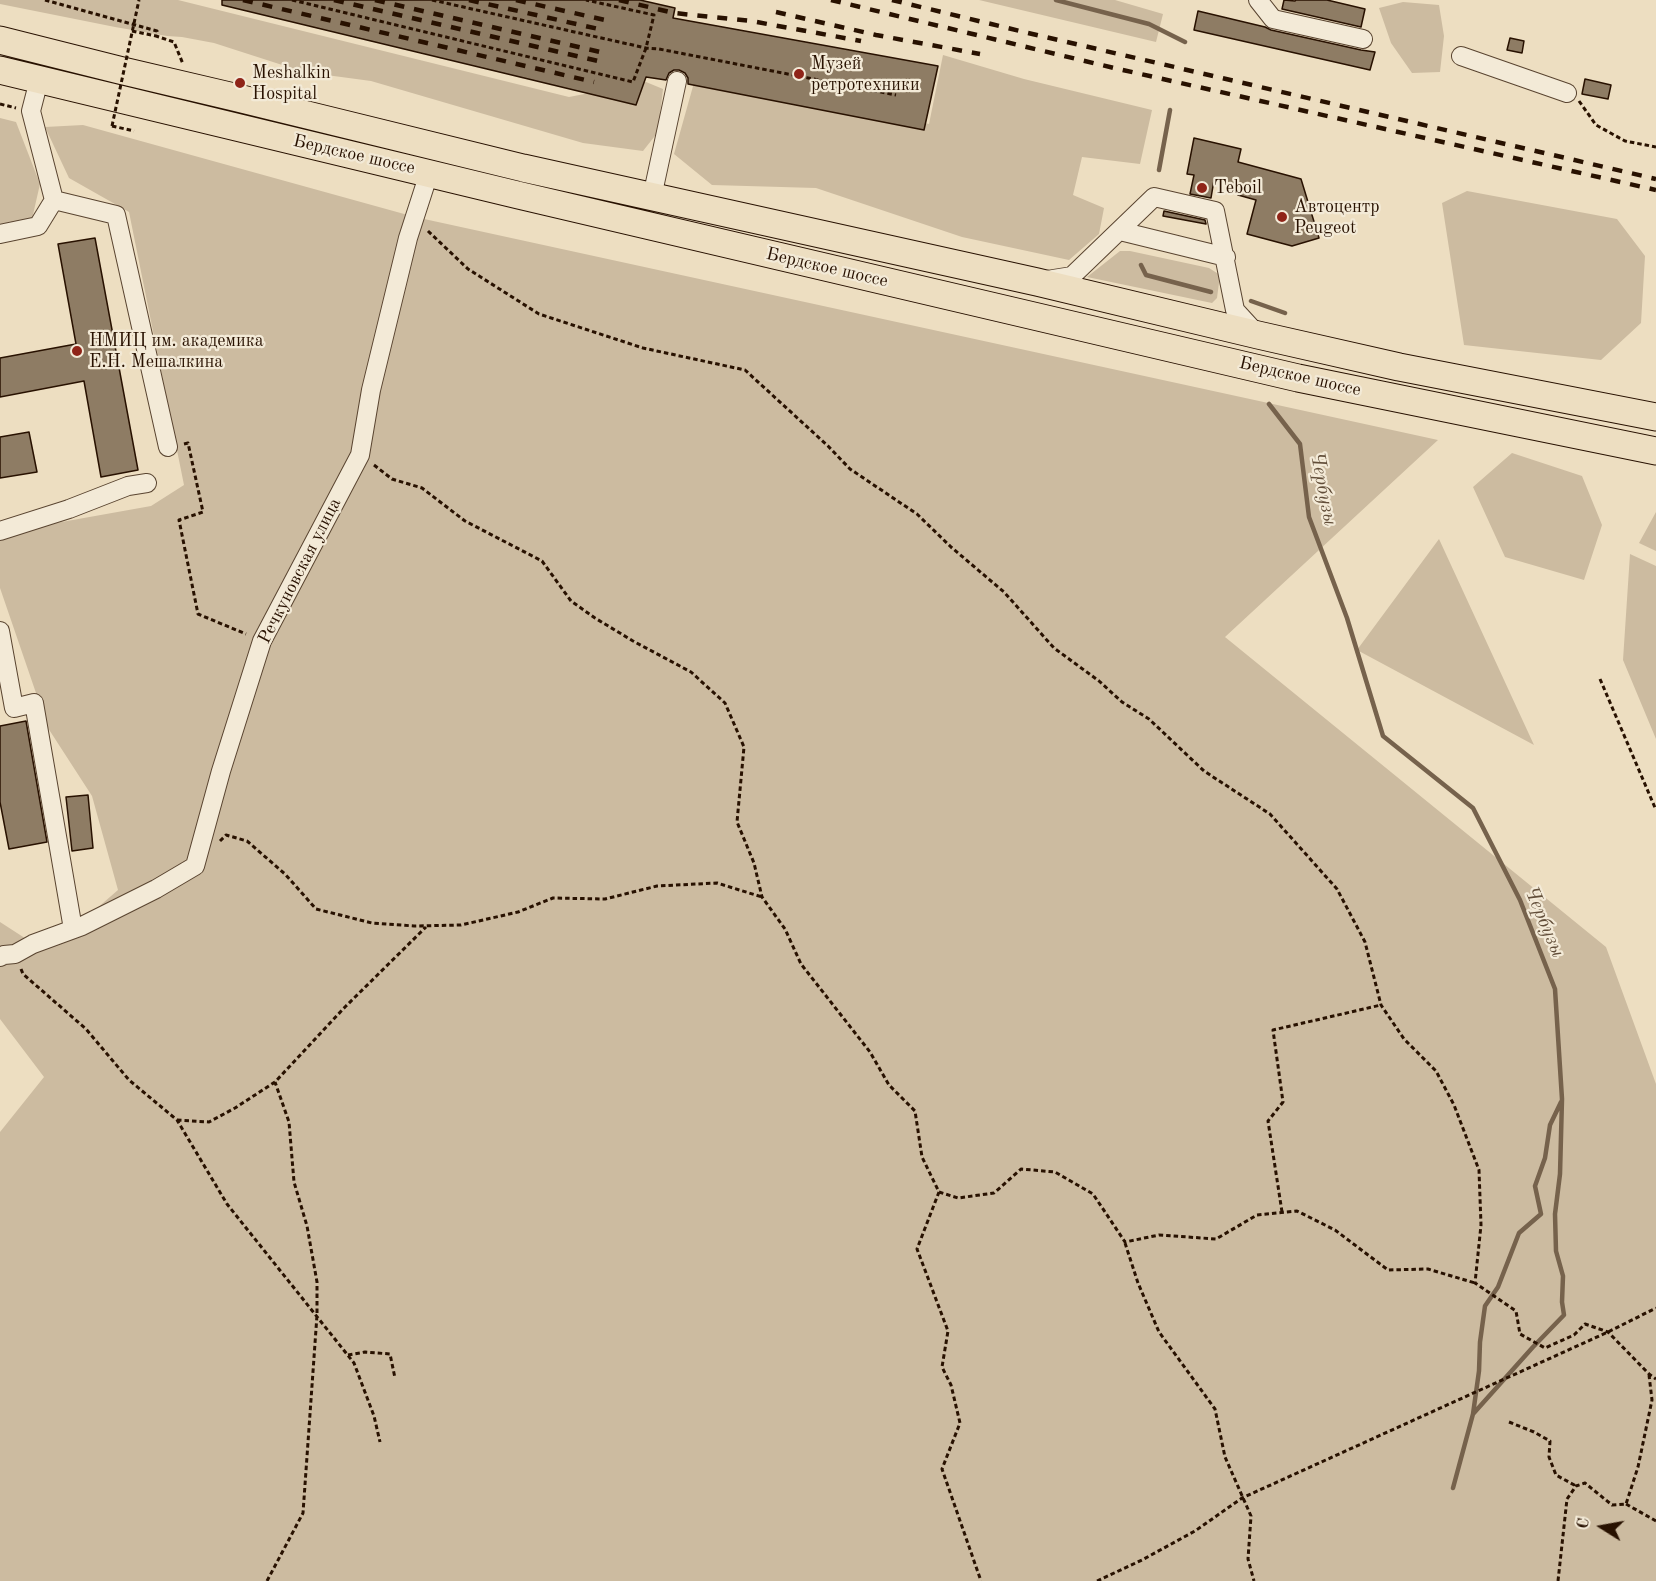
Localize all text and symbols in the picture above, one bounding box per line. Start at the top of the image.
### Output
place label: Музей ретротехники [811,53,920,96]
place label: Meshalkin Hospital [252,62,331,104]
marker: Музей ретротехники [792,67,806,81]
marker: Meshalkin Hospital [233,76,247,90]
street label: Бердское шоссе [291,130,417,180]
place label: Teboil [1214,177,1262,199]
marker: Teboil [1195,181,1209,195]
place label: Автоцентр Peugeot [1294,196,1380,238]
marker: Автоцентр Peugeot [1275,210,1289,224]
street label: Бердское шоссе [764,243,890,293]
place label: НМИЦ им. академика Е.Н. Мешалкина [89,330,264,372]
marker: НМИЦ им. академика Е.Н. Мешалкина [70,344,84,358]
street label: Бердское шоссе [1237,352,1363,402]
water label: Чербузы [1304,450,1342,528]
street label: Речкуновская улица [254,494,346,648]
water label: Чербузы [1518,883,1570,961]
north arrow [1572,1497,1632,1557]
text: С [1575,1517,1593,1530]

